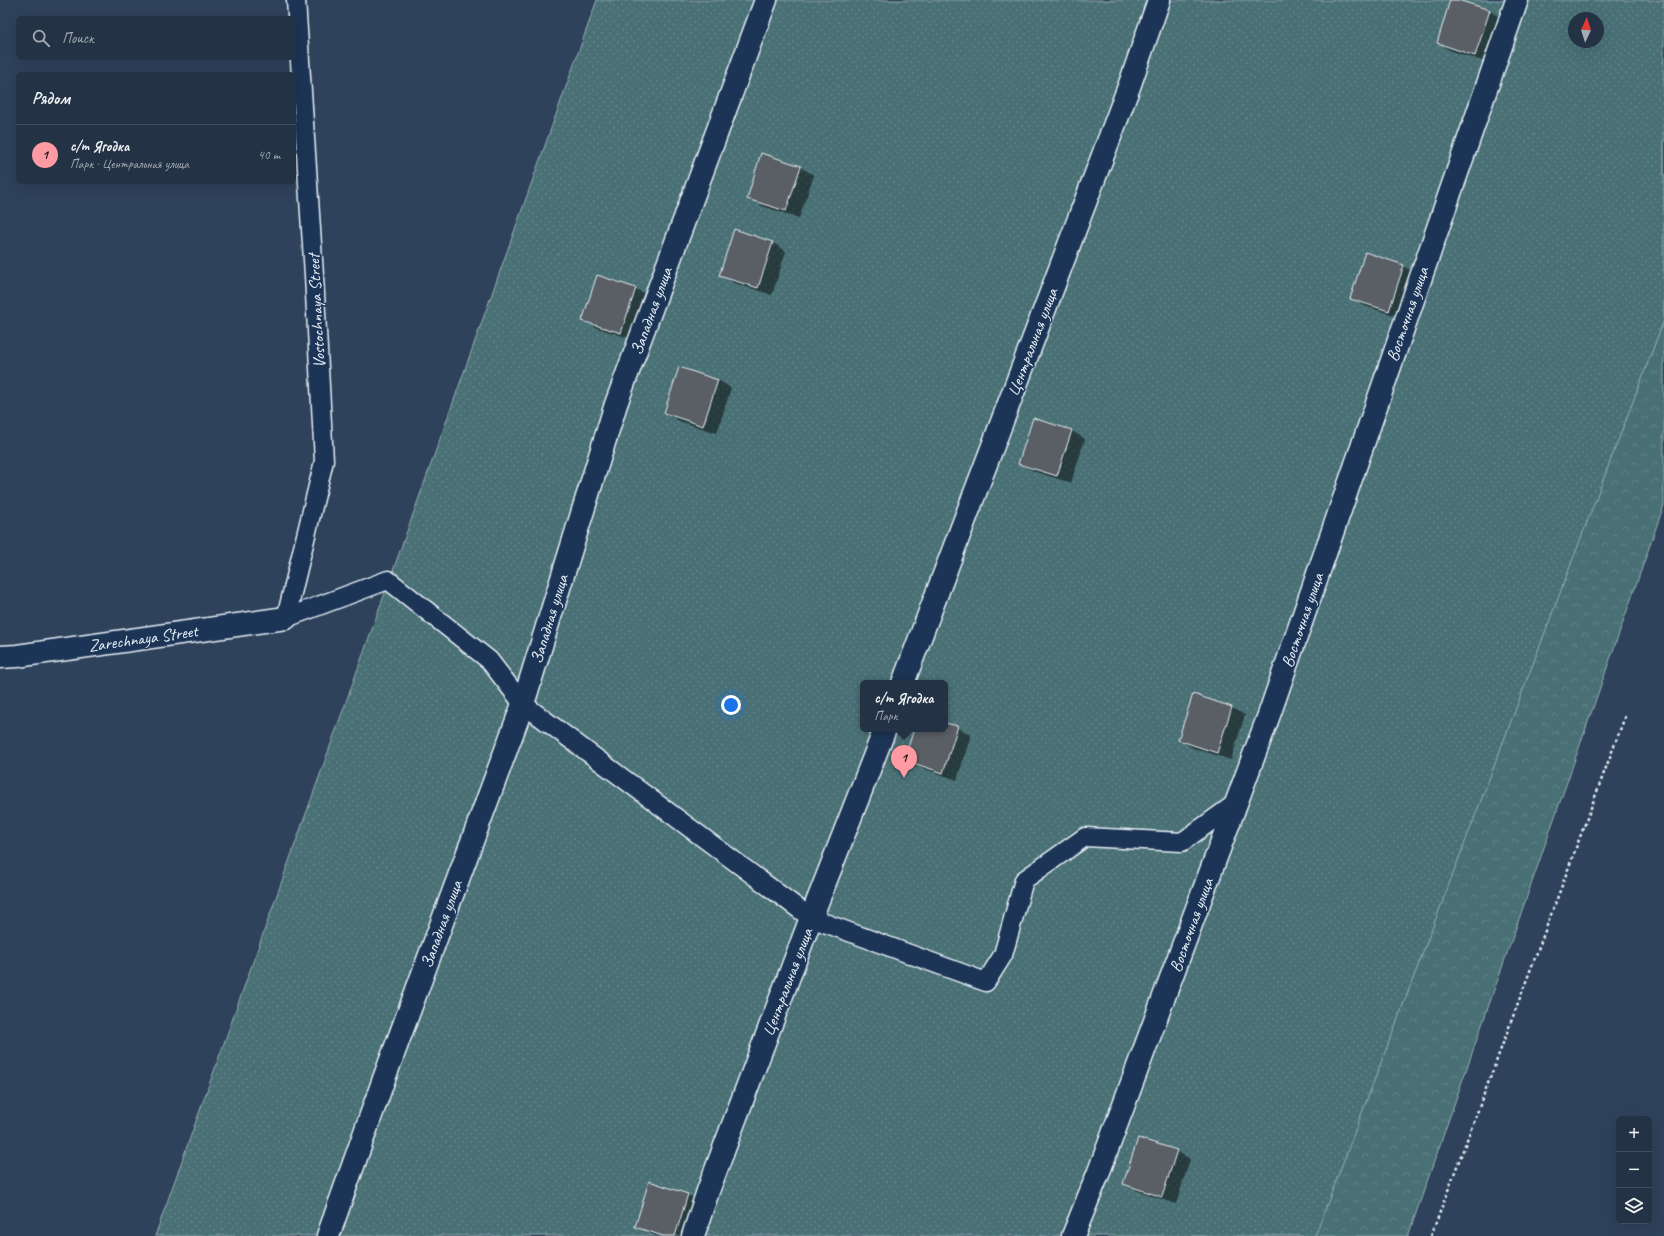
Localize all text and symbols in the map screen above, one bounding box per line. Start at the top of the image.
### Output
north arrow [1568,12,1604,48]
search box [16,16,296,60]
icon: search [30,27,52,49]
text: Поиск [62,29,94,48]
text: Рядом [32,88,70,109]
text: с/т Ягодка [70,137,129,156]
text: 1 [42,147,48,163]
text: 40 m [258,147,280,163]
text: Парк · Центральная улица [70,156,189,172]
street label: Vostochnaya Street [303,251,330,369]
street label: Западная улица [626,263,678,358]
street label: Восточная улица [1382,263,1434,364]
street label: Центральная улица [1002,284,1063,399]
street label: Восточная улица [1277,569,1329,670]
street label: Западная улица [526,571,573,666]
street label: Zarechnaya Street [87,620,201,657]
popup [860,680,948,732]
text: с/т Ягодка [874,689,934,708]
your location [721,695,741,715]
text: Парк [874,708,898,724]
pin: 1 [891,745,917,778]
street label: Восточная улица [1165,874,1219,975]
street label: Западная улица [416,876,468,971]
street label: Центральная улица [757,924,818,1039]
map controls [1616,1116,1652,1224]
button: + [1616,1116,1652,1152]
button: − [1616,1152,1652,1188]
button: layers [1616,1188,1652,1224]

